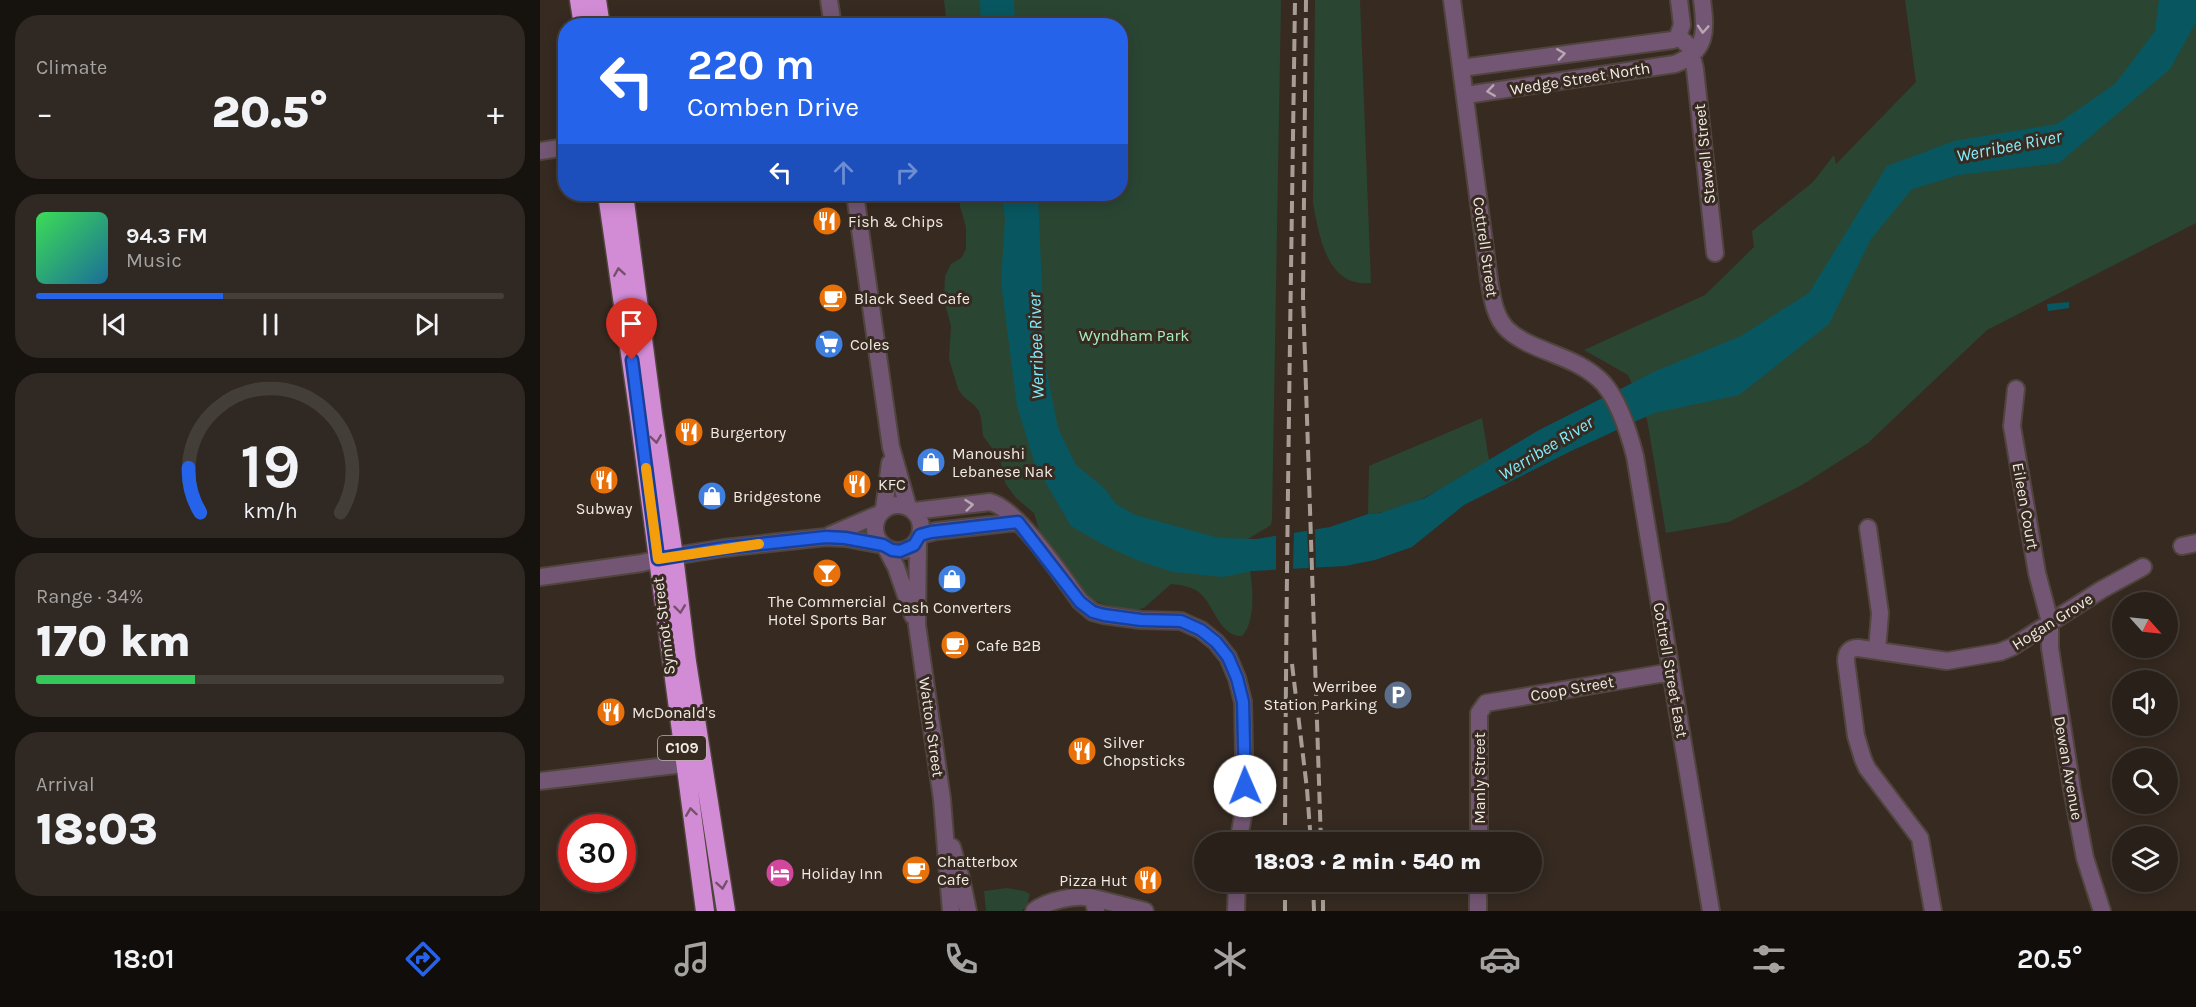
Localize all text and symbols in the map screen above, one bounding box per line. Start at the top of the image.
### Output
one-way arrow [1697,25,1710,34]
text: 220 m [687,40,815,90]
icon: left [588,42,666,120]
one-way arrow [1556,49,1566,61]
text: Climate [36,56,107,79]
street label: Wedge Street North [1509,58,1651,99]
one-way arrow [1486,85,1495,97]
text: 20.5° [212,86,328,138]
text: Comben Drive [687,91,859,123]
text: − [36,94,53,132]
text: + [487,94,504,132]
street label: Stawell Street [1690,103,1719,205]
water label: Werribee River [1954,125,2064,167]
icon: left [764,156,797,189]
icon: ahead [827,156,860,189]
icon: right [890,156,923,189]
street label: Cottrell Street [1469,196,1502,299]
restaurant icon: Fish & Chips [811,205,843,237]
place label: Fish & Chips [848,212,943,231]
text: 94.3 FM [126,223,208,249]
text: Music [126,249,182,272]
one-way arrow [613,267,626,277]
cafe icon: Black Seed Cafe [817,282,849,314]
place label: Black Seed Cafe [854,289,970,308]
water label: Werribee River [1023,291,1049,400]
pin [606,298,657,360]
icon: arrive [615,307,648,340]
icon: previous [98,308,131,341]
icon: pause [254,308,287,341]
icon: next [410,308,443,341]
park label: Wyndham Park [1079,326,1189,345]
supermarket icon: Coles [813,328,845,360]
place label: Coles [850,335,890,354]
water label: Werribee River [1495,411,1598,485]
restaurant icon: Burgertory [673,416,705,448]
place label: Burgertory [710,423,787,442]
text: 19 [240,430,300,503]
one-way arrow [650,434,662,443]
place label: Manoushi Lebanese Nak [952,444,1053,481]
shop icon: Manoushi Lebanese Nak [915,446,947,478]
street label: Eileen Court [2008,461,2043,551]
restaurant icon: Subway [588,464,620,496]
restaurant icon: KFC [841,468,873,500]
place label: KFC [878,475,906,494]
shop icon: Bridgestone [696,480,728,512]
place label: Bridgestone [733,487,821,506]
text: km/h [243,498,297,523]
place label: Subway [576,499,633,518]
one-way arrow [965,499,974,511]
bar icon: The Commercial Hotel Sports Bar [811,557,843,589]
shop icon: Cash Converters [936,563,968,595]
street label: Synnot Street [648,576,679,676]
text: Range · 34% [36,585,143,608]
street label: Hogan Grove [2008,589,2096,654]
place label: The Commercial Hotel Sports Bar [768,592,886,629]
north arrow [2112,592,2178,658]
map controls [2112,592,2178,892]
place label: Cash Converters [892,598,1012,617]
street label: Cottrell Street East [1649,601,1692,739]
one-way arrow [674,605,686,614]
text: 170 km [36,615,191,667]
cafe icon: Cafe B2B [939,629,971,661]
place label: Cafe B2B [976,636,1041,655]
button: sound [2112,670,2178,736]
street label: Coop Street [1529,672,1615,705]
street label: Watton Street [915,676,948,778]
place label: Werribee Station Parking [1264,677,1377,714]
parking icon: Werribee Station Parking [1382,679,1414,711]
restaurant icon: McDonald's [595,696,627,728]
place label: McDonald's [632,703,716,722]
street label: Dewan Avenue [2050,715,2087,822]
street label: Manly Street [1470,732,1489,824]
place label: Silver Chopsticks [1103,733,1185,770]
restaurant icon: Silver Chopsticks [1066,735,1098,767]
road number: C109 [658,736,706,760]
button: search [2112,748,2178,814]
position arrow [1213,754,1277,818]
text: Arrival [36,773,95,796]
text: 18:03 [36,803,158,855]
one-way arrow [685,807,697,816]
speed limit sign: 30 [558,814,636,892]
button: layers [2112,826,2178,892]
text: 18:03 · 2 min · 540 m [1255,849,1481,875]
place label: Chatterbox Cafe [937,852,1018,889]
cafe icon: Chatterbox Cafe [900,854,932,886]
hotel icon: Holiday Inn [764,857,796,889]
place label: Holiday Inn [801,864,883,883]
restaurant icon: Pizza Hut [1132,864,1164,896]
place label: Pizza Hut [1059,871,1127,890]
one-way arrow [715,880,728,890]
icon: directions [402,938,444,980]
icon: music [671,938,713,980]
icon: phone [940,938,982,980]
icon: climate [1209,938,1251,980]
icon: car [1479,938,1521,980]
icon: filters [1748,938,1790,980]
text: 18:01 [114,943,175,975]
text: 20.5° [2017,943,2082,975]

